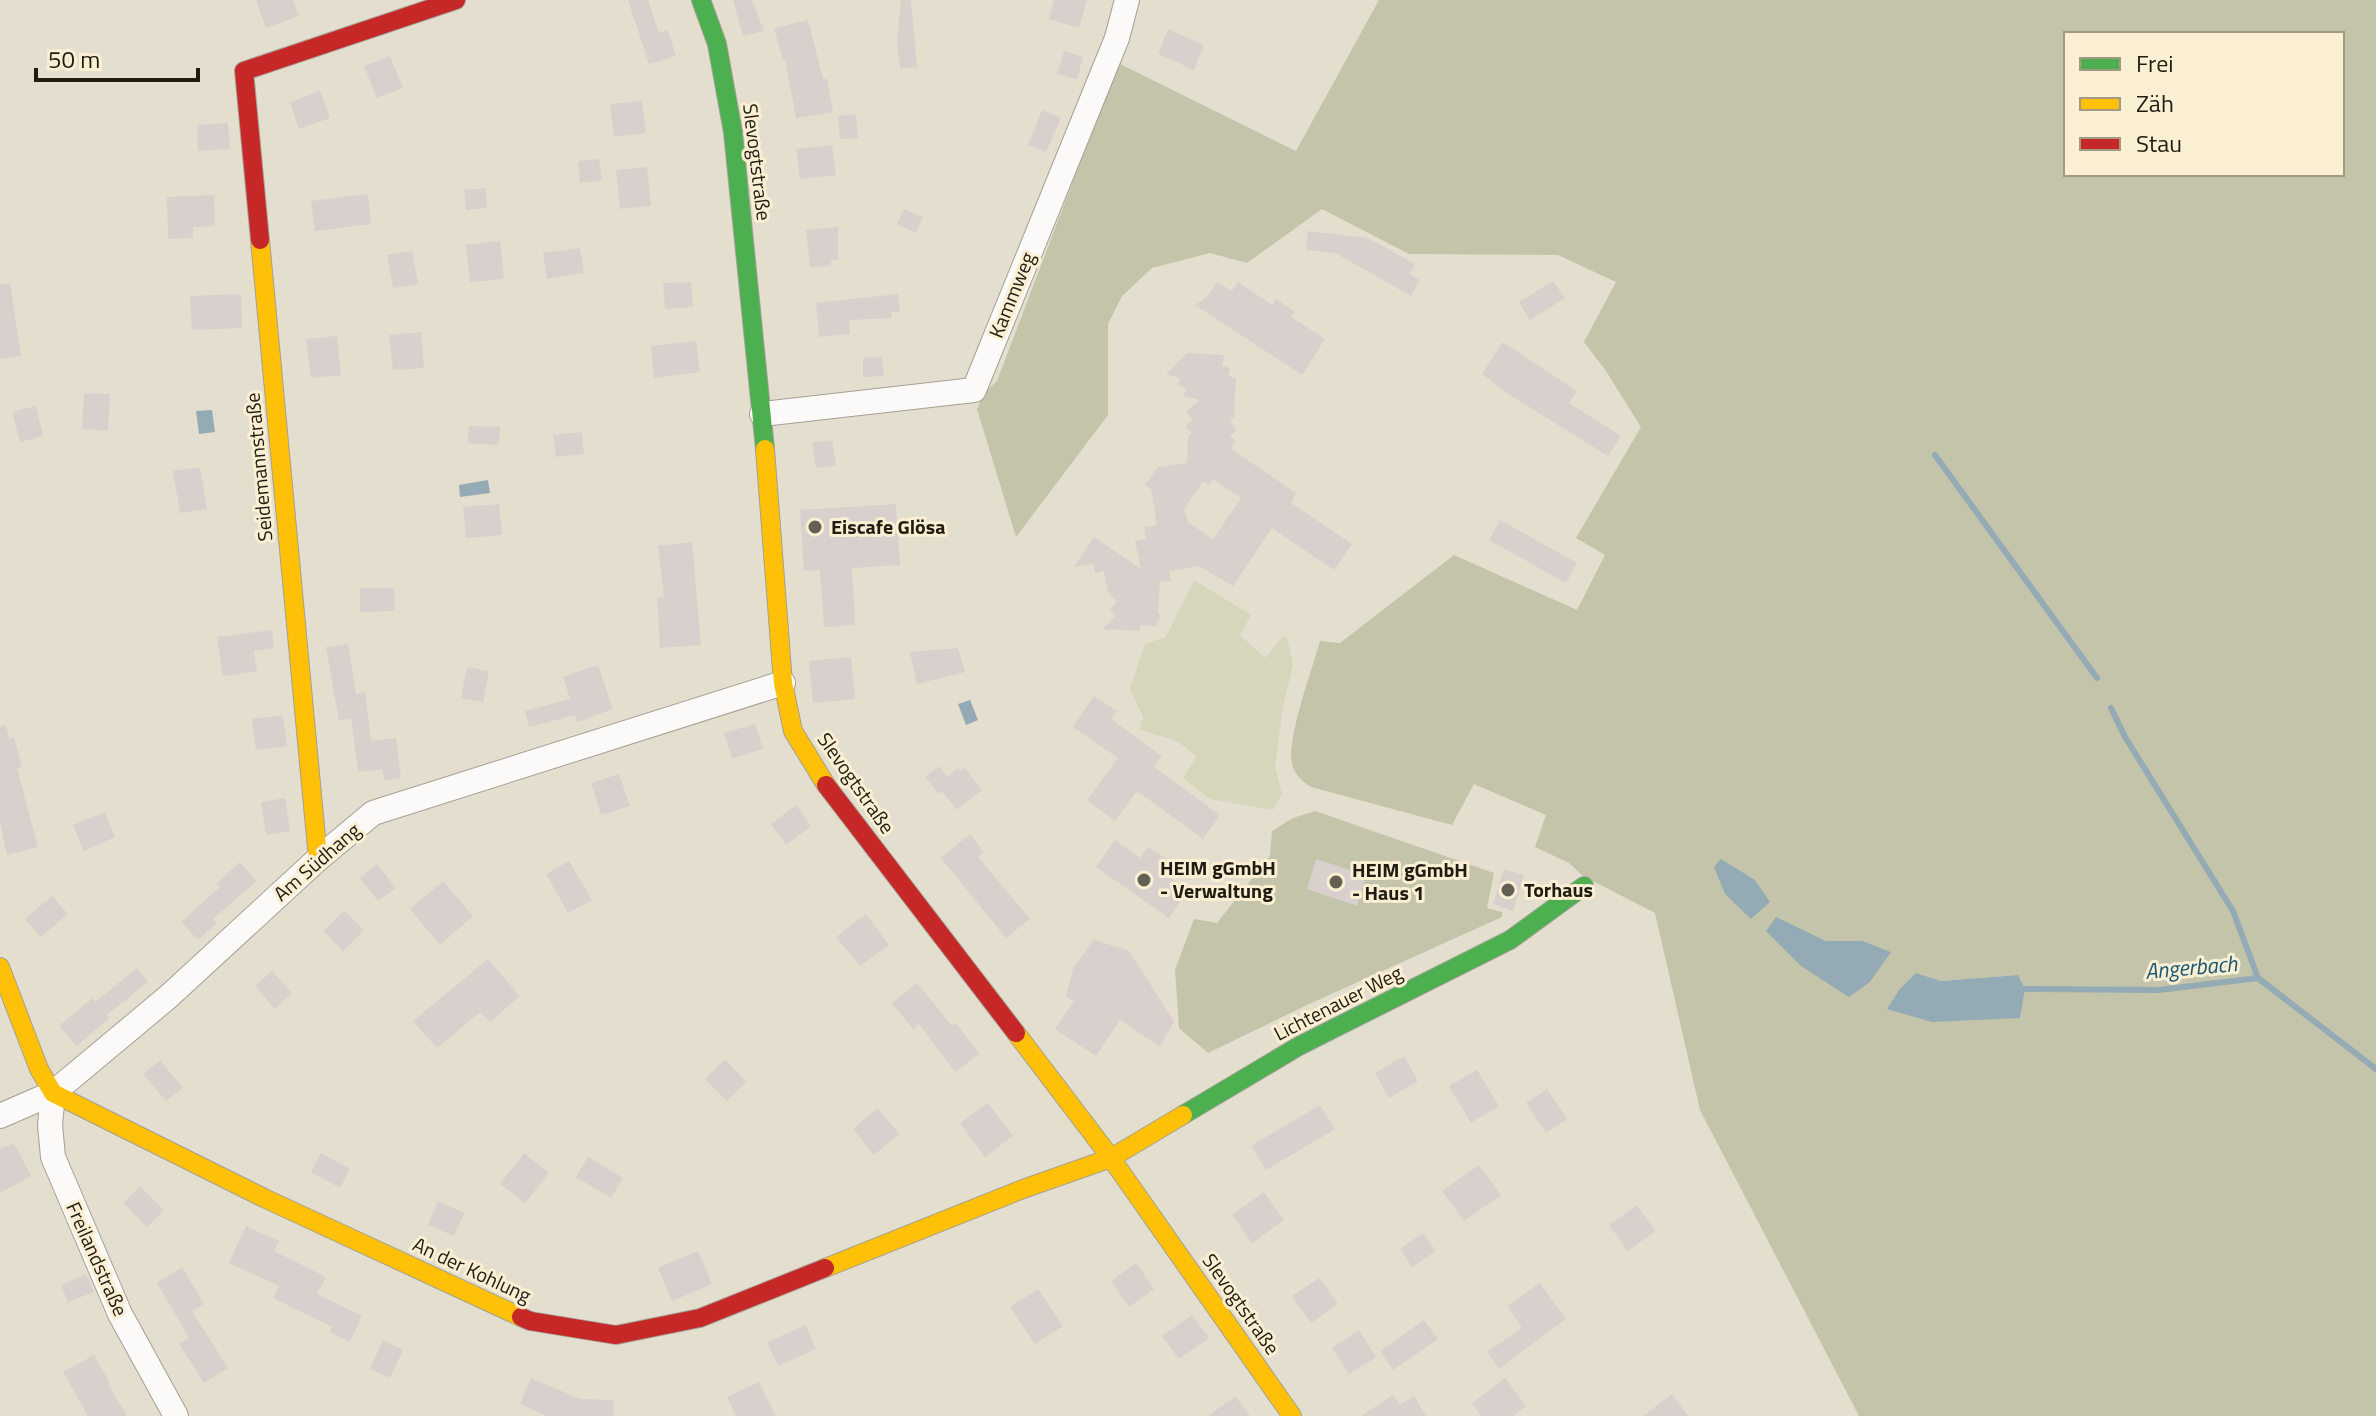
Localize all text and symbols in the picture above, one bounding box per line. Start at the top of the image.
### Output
scale bar [36,32,198,82]
legend [2064,32,2344,176]
text: 50 m [48,41,100,77]
text: Frei [2136,45,2174,81]
text: Zäh [2136,85,2174,121]
street label: Slevogtstraße [735,102,780,222]
text: Stau [2136,125,2182,161]
street label: Kammweg [980,247,1043,342]
street label: Seidemannstraße [237,391,280,543]
place label: Eiscafe Glösa [831,511,945,542]
marker: Eiscafe Glösa [806,518,824,536]
street label: Slevogtstraße [810,726,903,840]
street label: Am Südhang [266,815,367,908]
place label: HEIM gGmbH - Verwaltung [1160,852,1276,906]
place label: HEIM gGmbH - Haus 1 [1352,854,1468,908]
marker: HEIM gGmbH - Verwaltung [1135,871,1153,889]
marker: HEIM gGmbH - Haus 1 [1327,873,1345,891]
place label: Torhaus [1524,874,1593,905]
marker: Torhaus [1499,881,1517,899]
water label: Angerbach [2143,946,2240,988]
street label: Lichtenauer Weg [1268,957,1408,1048]
street label: Freilandstraße [58,1197,136,1321]
street label: An der Kohlung [408,1229,537,1311]
street label: Slevogtstraße [1195,1247,1288,1361]

